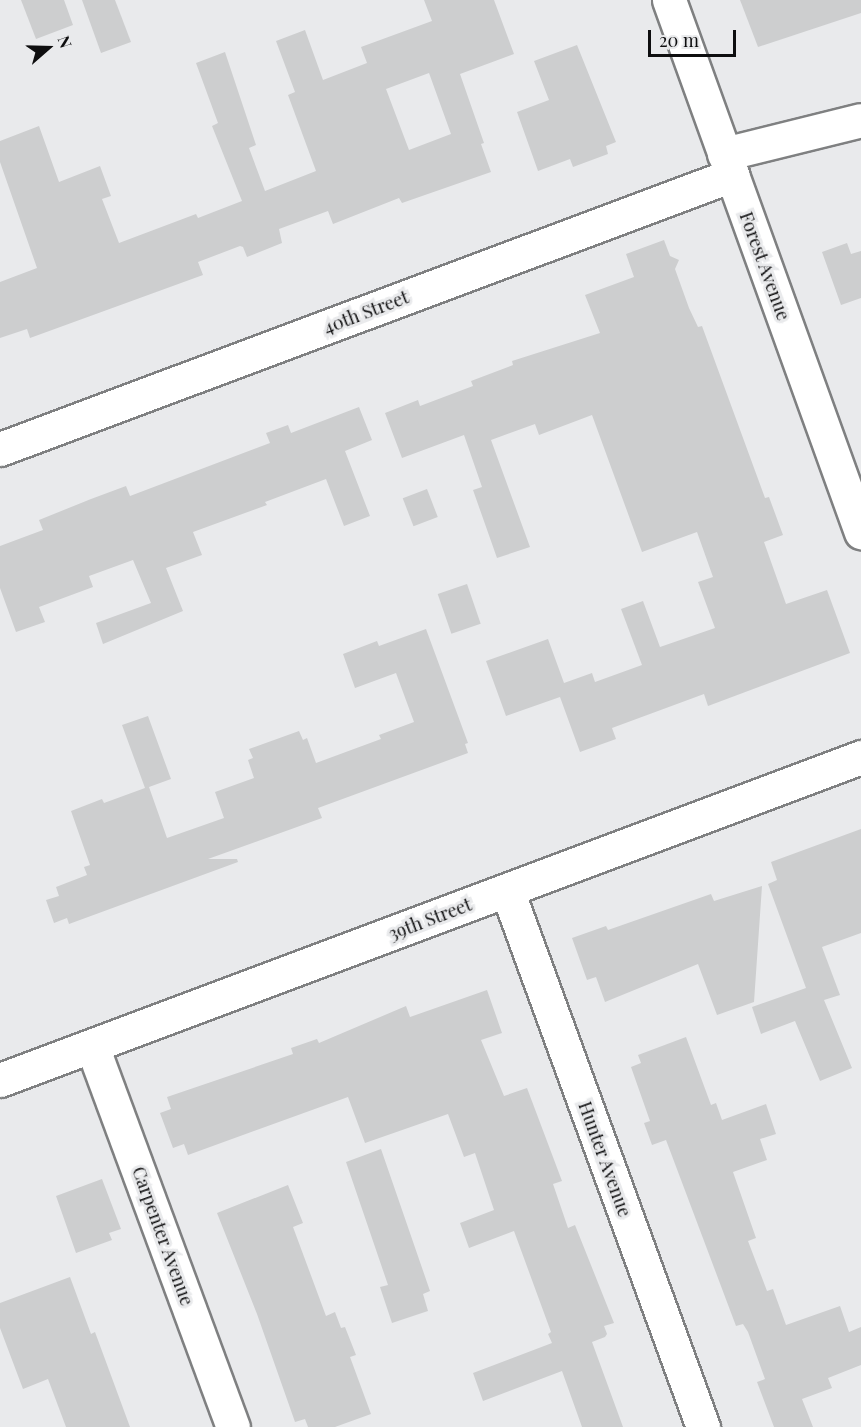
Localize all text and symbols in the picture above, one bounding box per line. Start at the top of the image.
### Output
north arrow [18,18,78,78]
scale bar [651,18,740,56]
text: 20 m [659,28,699,52]
text: N [54,33,77,51]
street label: Forest Avenue [735,208,795,324]
street label: 40th Street [320,286,412,338]
street label: 39th Street [385,893,475,945]
street label: Hunter Avenue [574,1098,636,1220]
street label: Carpenter Avenue [128,1163,198,1309]

